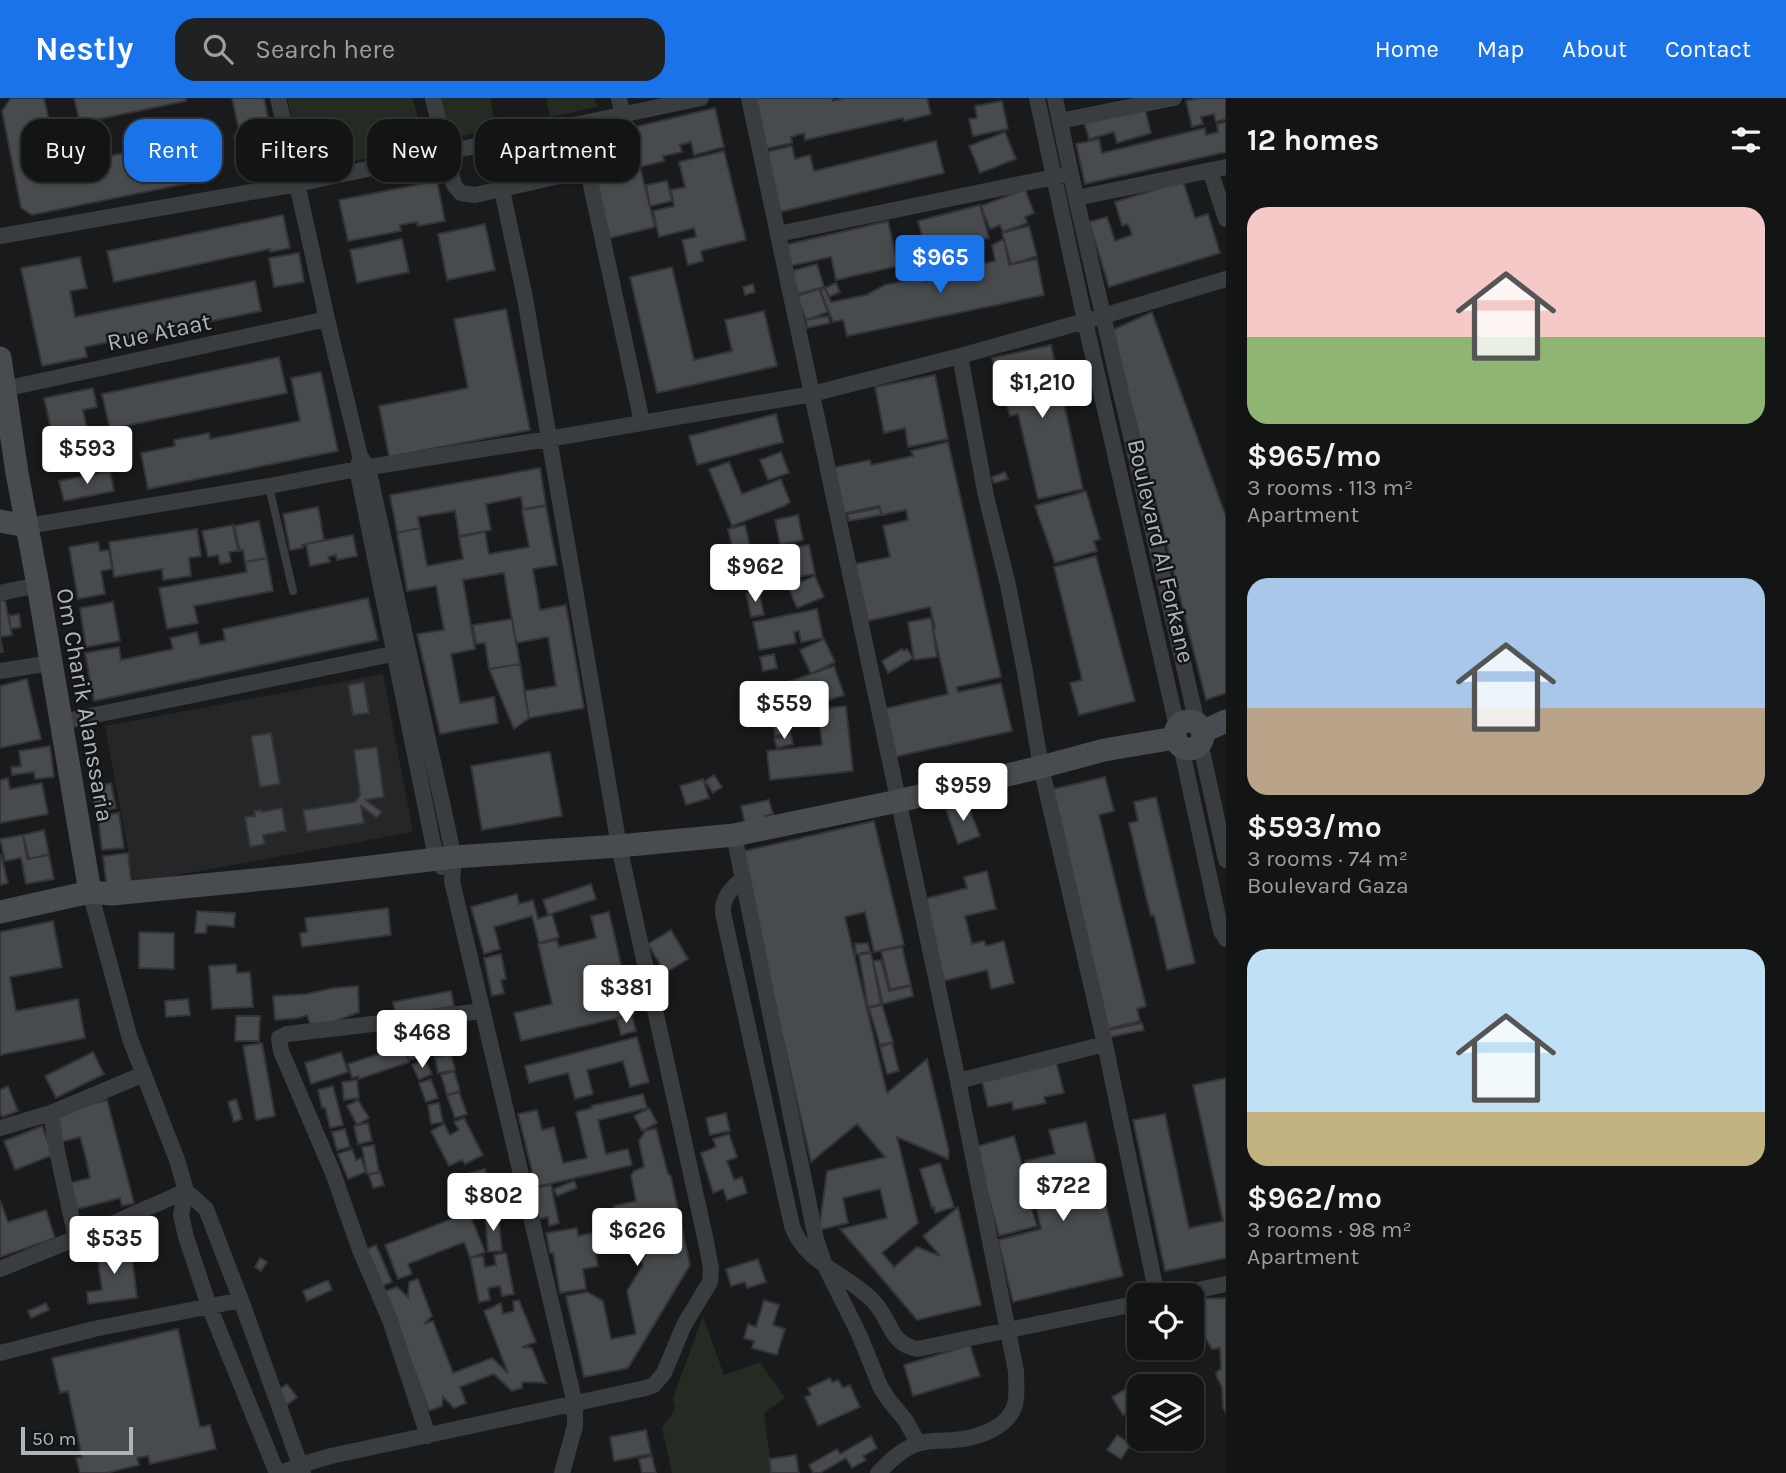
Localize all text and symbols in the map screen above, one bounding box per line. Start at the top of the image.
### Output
search box [175,18,665,81]
text: Nestly [35,30,133,68]
icon: search [199,30,237,68]
text: Search here [255,34,395,65]
text: Home [1375,35,1439,63]
text: Map [1477,35,1524,63]
text: About [1562,35,1627,63]
text: Contact [1665,35,1751,63]
chip: Buy [21,119,110,182]
chip: Rent [124,119,222,182]
chip: Filters [236,119,353,182]
chip: New [367,119,461,182]
chip: Apartment [475,119,640,182]
icon: filters [1727,121,1765,159]
text: 12 homes [1247,122,1379,158]
pin: $965 [899,236,981,295]
text: $965 [911,244,969,271]
icon: home [1443,253,1569,379]
street label: Rue Ataat [104,307,214,357]
pin: $1,210 [985,360,1099,420]
text: $1,210 [1009,369,1075,396]
pin: $593 [46,426,128,486]
text: $593 [58,435,116,462]
street label: Boulevard Al Forkane [1122,436,1200,666]
text: $965/mo [1247,438,1381,474]
text: 3 rooms · 113 m² [1247,474,1413,501]
text: Apartment [1247,501,1359,528]
pin: $962 [714,545,796,604]
text: $962 [726,553,784,580]
street label: Om Charik Alanssaria [51,586,119,824]
icon: home [1443,624,1569,750]
pin: $559 [743,682,825,741]
text: $559 [756,690,812,717]
pin: $959 [922,764,1004,823]
text: $959 [934,772,992,799]
text: $593/mo [1247,809,1382,845]
text: 3 rooms · 74 m² [1247,845,1408,872]
text: Boulevard Gaza [1247,872,1409,899]
pin: $381 [585,965,667,1025]
text: $381 [599,974,653,1001]
icon: home [1443,995,1569,1121]
pin: $468 [381,1010,463,1070]
text: $468 [393,1019,451,1046]
pin: $722 [1022,1164,1104,1223]
text: $722 [1035,1172,1091,1199]
pin: $802 [452,1174,534,1233]
text: $962/mo [1247,1180,1382,1216]
text: $802 [463,1182,523,1209]
pin: $626 [596,1208,678,1268]
pin: $535 [73,1216,155,1276]
text: 3 rooms · 98 m² [1247,1216,1412,1243]
text: $626 [608,1217,666,1244]
text: $535 [86,1225,142,1252]
text: Apartment [1247,1243,1359,1270]
map controls [1127,1283,1204,1451]
button: locate [1127,1283,1204,1360]
button: layers [1127,1374,1204,1451]
scale bar [21,1424,133,1456]
text: 50 m [32,1428,76,1450]

